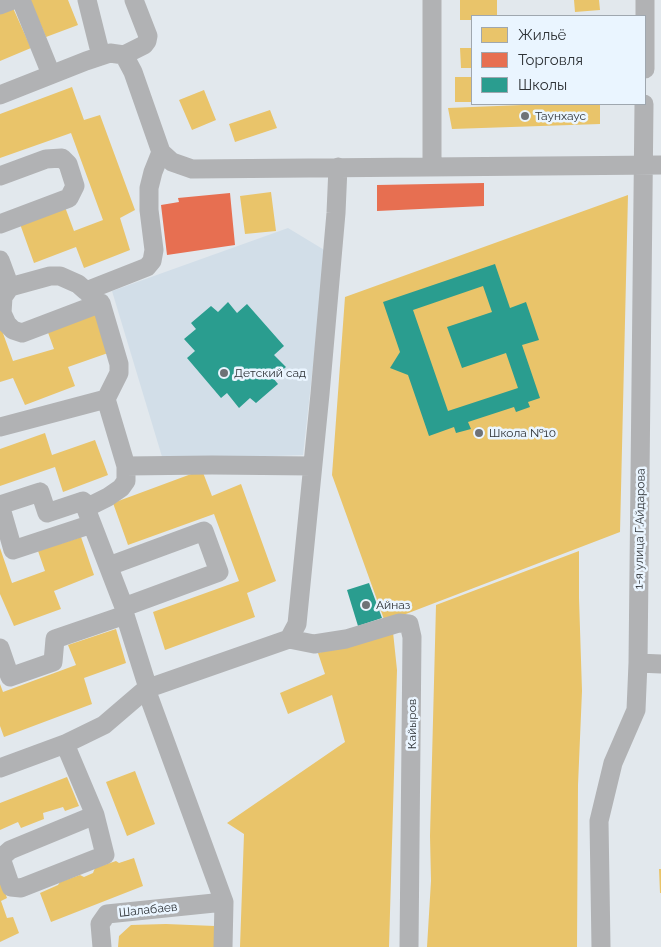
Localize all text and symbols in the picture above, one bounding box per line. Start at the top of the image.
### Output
legend [471,15,646,105]
text: Жильё [518,26,566,44]
text: Торговля [518,51,583,69]
text: Школы [518,76,567,94]
place label: Таунхаус [535,109,586,123]
marker: Таунхаус [519,110,531,122]
place label: Детский сад [234,366,306,380]
marker: Детский сад [218,367,230,379]
place label: Школа №10 [489,426,556,440]
marker: Школа №10 [473,427,485,439]
street label: 1-я улица Г.Айдарова [632,468,648,590]
place label: Айназ [376,598,410,612]
marker: Айназ [360,599,372,611]
street label: Кайыров [405,699,419,749]
street label: Шалабаев [118,900,178,920]

